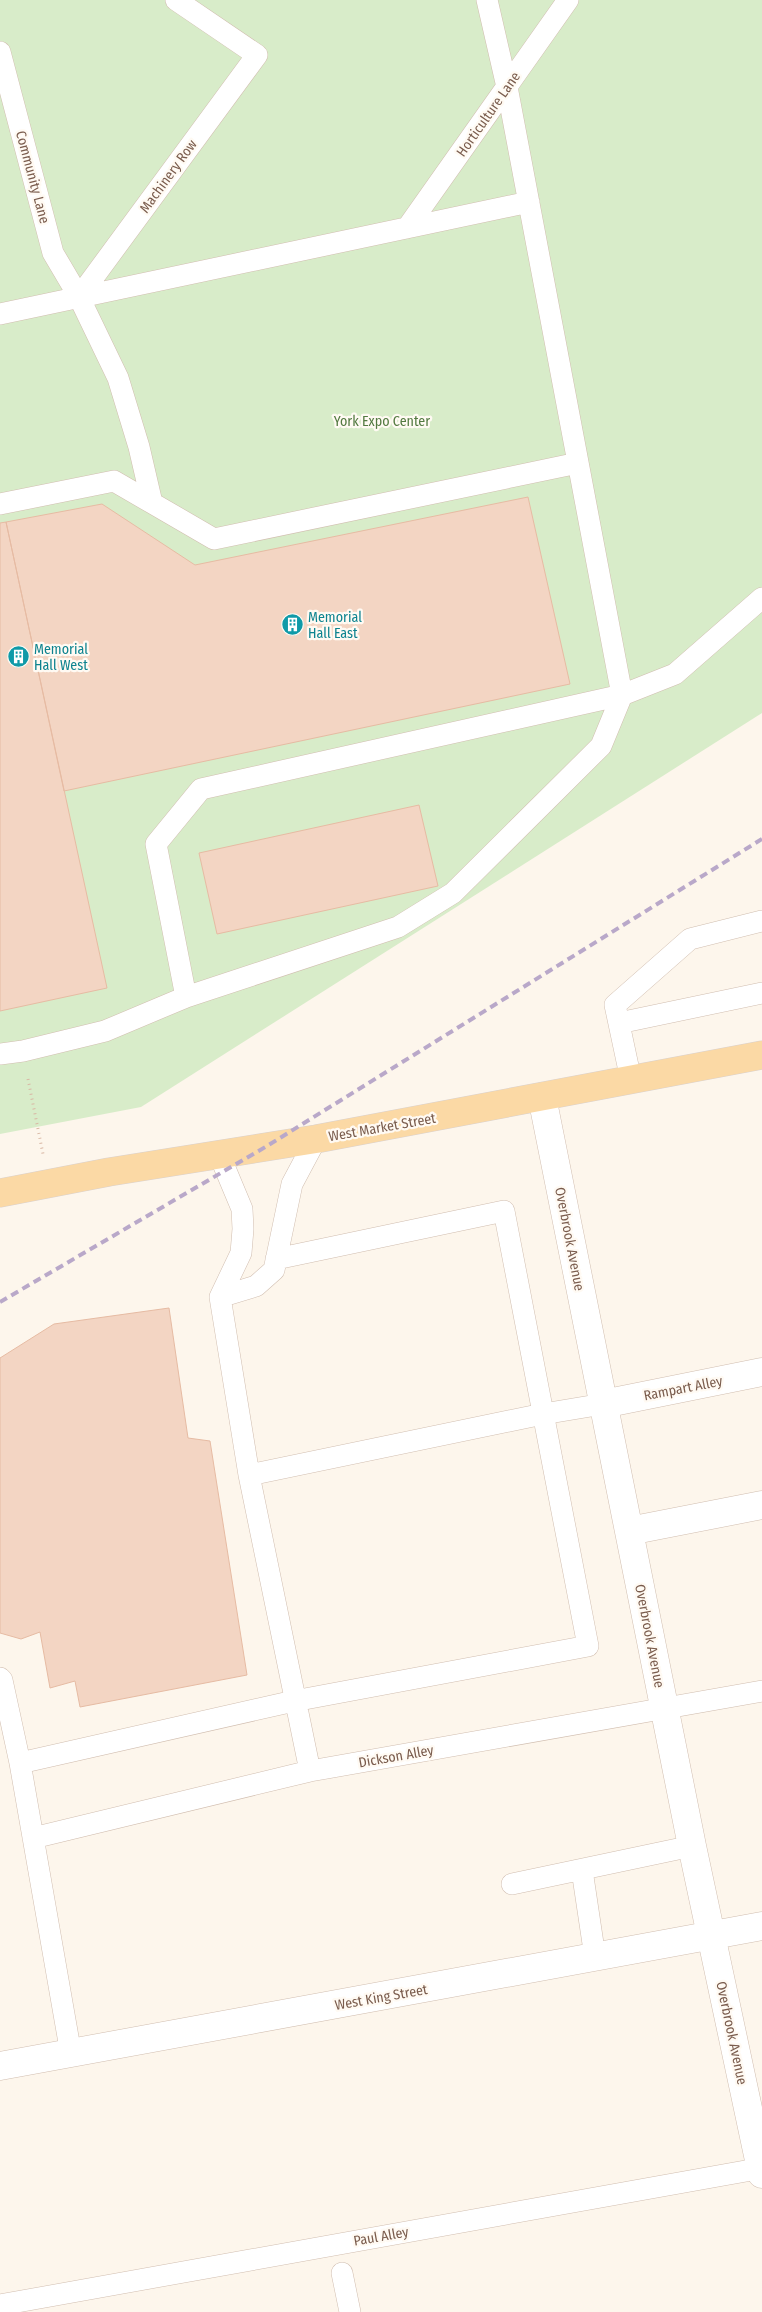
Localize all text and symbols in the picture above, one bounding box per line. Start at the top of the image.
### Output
street label: Horticulture Lane [453,69,524,160]
street label: Community Lane [12,129,53,225]
street label: Machinery Row [136,136,201,216]
park label: York Expo Center [334,413,430,430]
place label: Memorial Hall East [308,609,362,642]
building icon: Memorial Hall East [280,613,304,637]
place label: Memorial Hall West [34,641,88,674]
building icon: Memorial Hall West [6,645,30,669]
street label: West Market Street [327,1110,437,1145]
street label: Overbrook Avenue [551,1186,588,1292]
street label: Rampart Alley [642,1372,725,1404]
street label: Overbrook Avenue [631,1583,668,1689]
street label: Dickson Alley [357,1741,436,1771]
street label: Overbrook Avenue [712,1980,751,2086]
street label: West King Street [333,1981,429,2014]
street label: Paul Alley [352,2223,411,2250]

